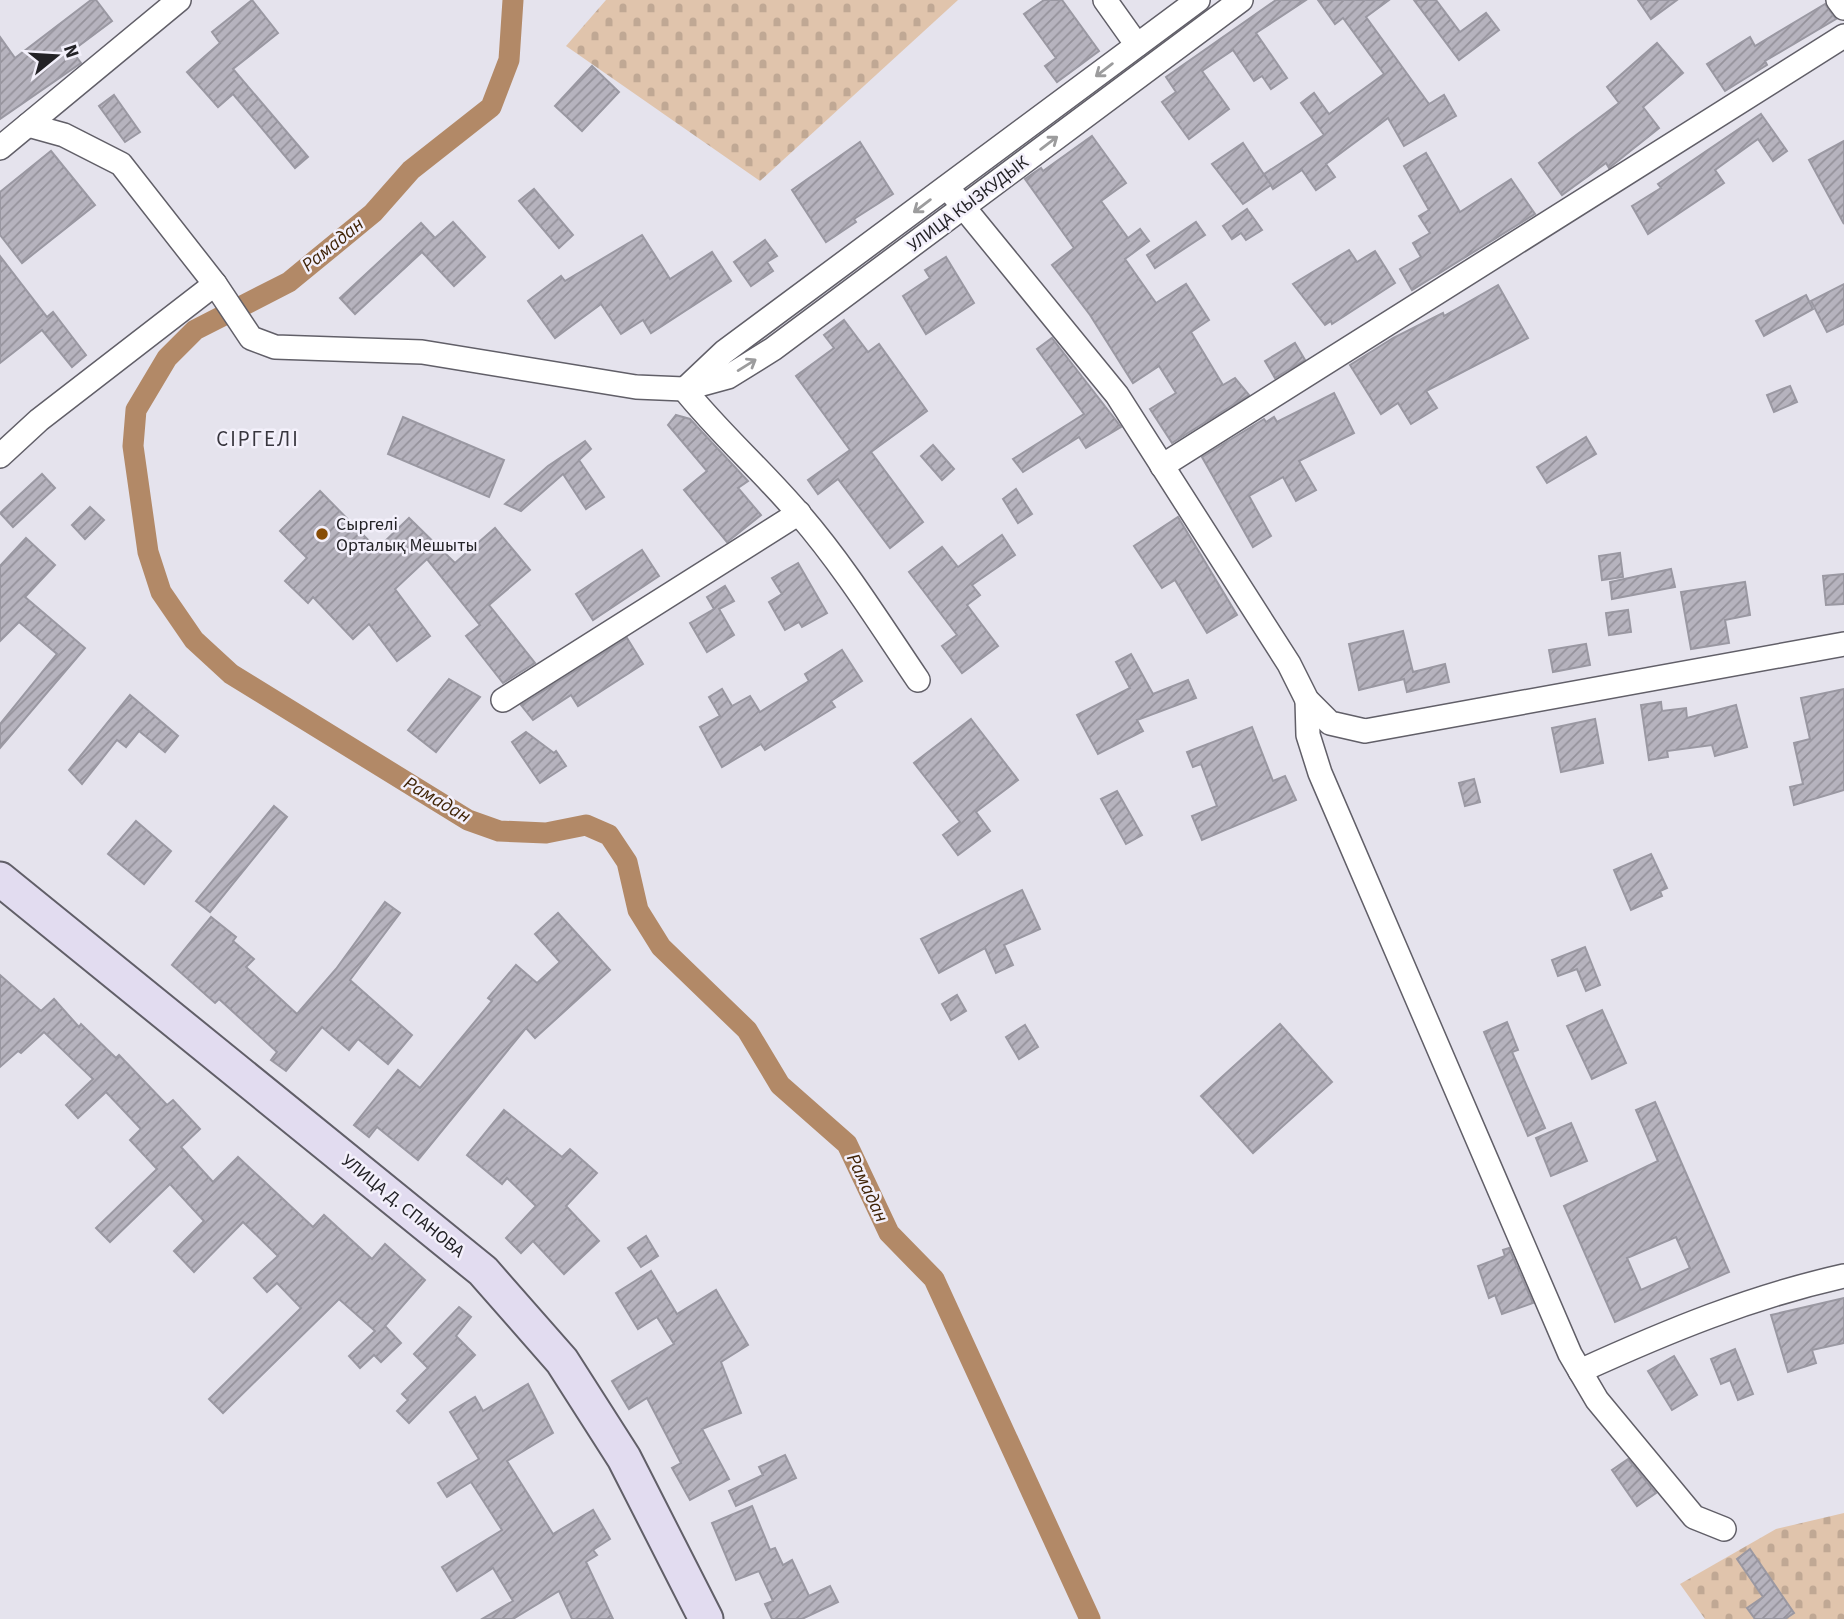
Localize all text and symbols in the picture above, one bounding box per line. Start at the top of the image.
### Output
north arrow [21,21,91,91]
text: N [56,41,86,61]
one-way arrow [1095,63,1114,77]
one-way arrow [1039,136,1058,151]
street label: УЛИЦА КЫЗКУДЫК [902,150,1034,258]
one-way arrow [913,198,931,213]
water label: Рамадан [296,211,370,279]
one-way arrow [737,358,757,372]
district label: СІРГЕЛІ [216,424,300,454]
place label: Сыргелі Орталық Мешыты [336,512,478,558]
marker: Сыргелі Орталық Мешыты [314,526,330,542]
water label: Рамадан [399,770,475,830]
street label: УЛИЦА Д. СПАНОВА [336,1148,470,1264]
water label: Рамадан [839,1149,895,1227]

